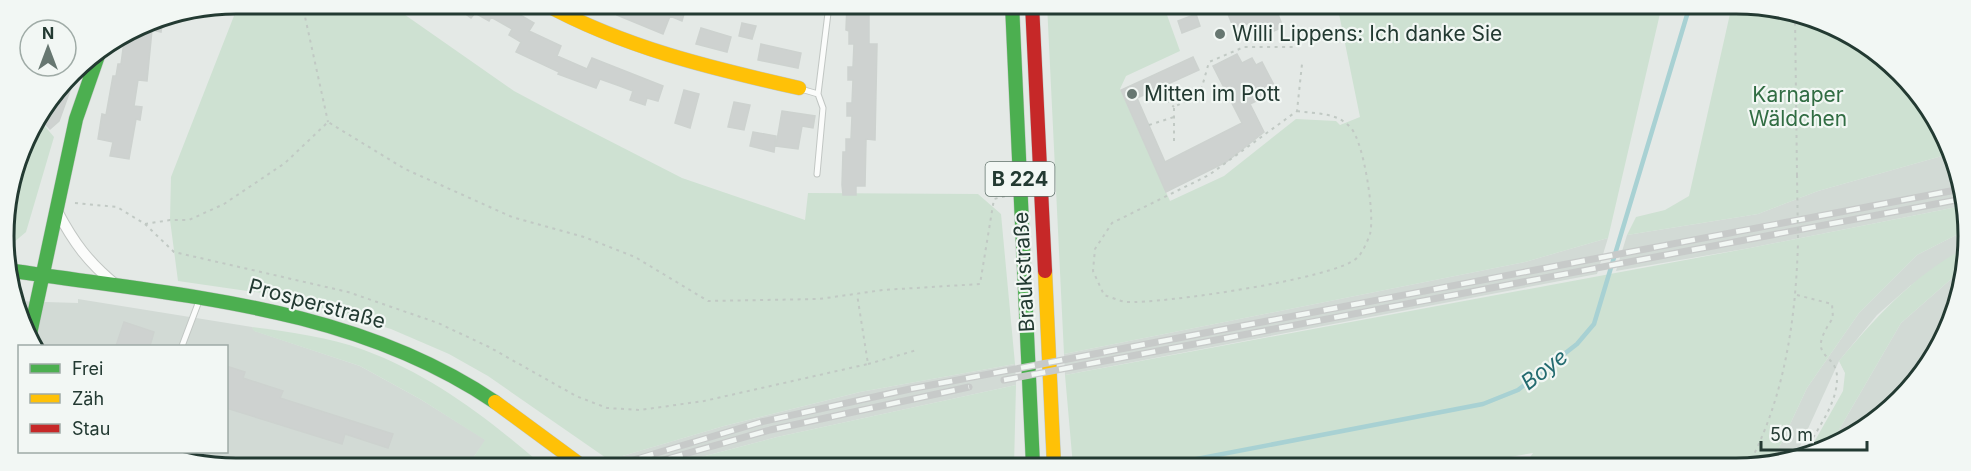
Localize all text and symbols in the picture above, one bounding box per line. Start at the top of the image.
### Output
north arrow [18,18,78,78]
place label: Willi Lippens: Ich danke Sie [1232,21,1502,46]
text: N [42,23,54,43]
marker: Willi Lippens: Ich danke Sie [1213,27,1227,41]
place label: Mitten im Pott [1144,81,1280,106]
park label: Karnaper Wäldchen [1749,82,1847,131]
marker: Mitten im Pott [1125,87,1139,101]
road number: B 224 [986,162,1054,196]
street label: Braukstraße [1008,211,1039,333]
street label: Prosperstraße [246,273,388,334]
water label: Boye [1515,343,1573,395]
legend [18,345,228,453]
text: Frei [72,358,103,379]
text: Zäh [72,388,104,409]
scale bar [1761,414,1868,452]
text: Stau [72,418,110,439]
text: 50 m [1770,424,1813,445]

